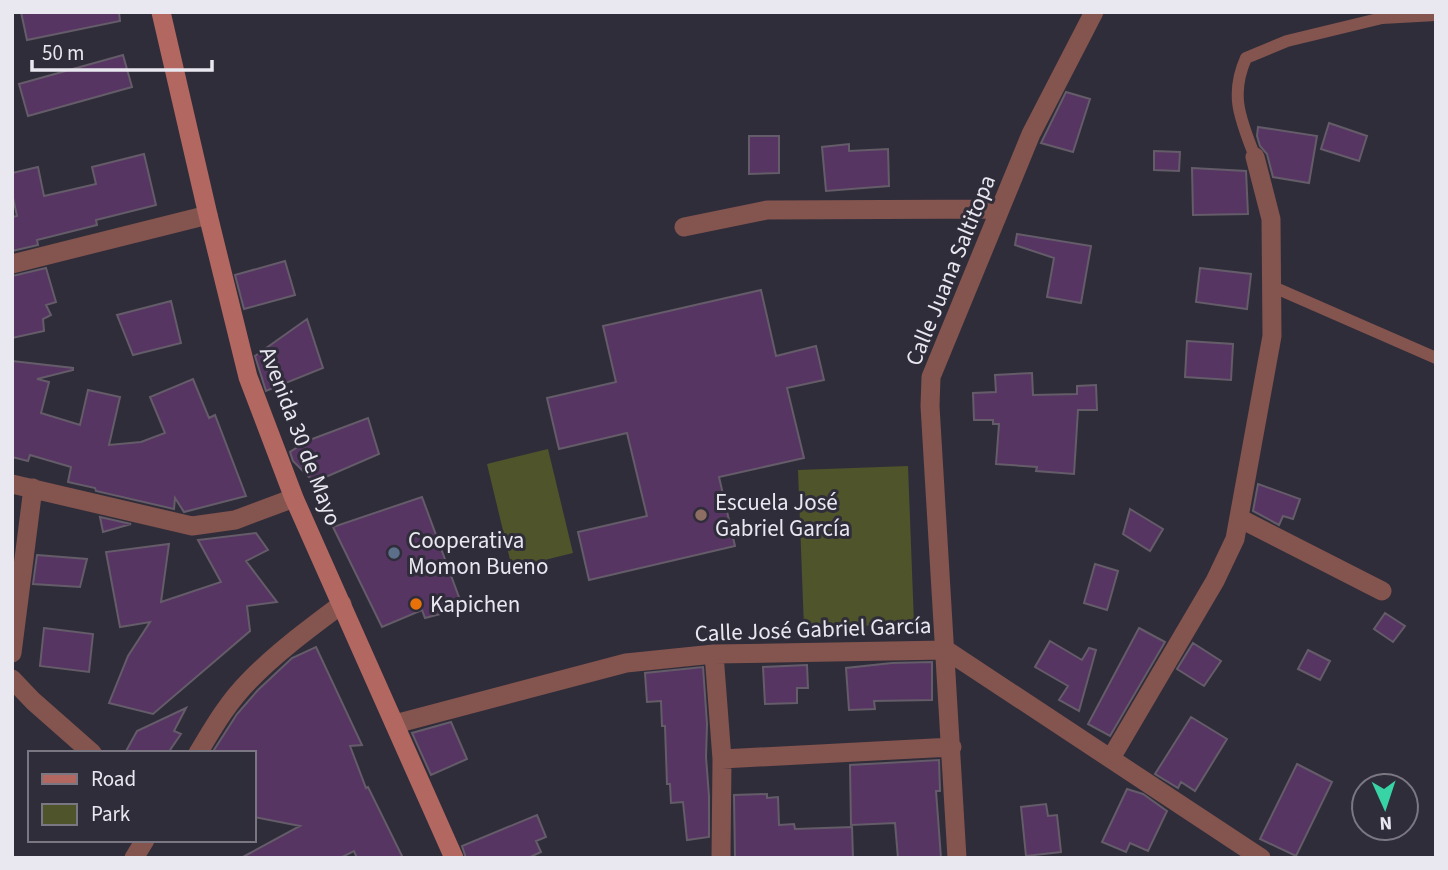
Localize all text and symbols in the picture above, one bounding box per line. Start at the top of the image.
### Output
scale bar [32,28,212,72]
text: 50 m [42,38,84,68]
street label: Calle Juana Saltitopa [897,170,1004,371]
street label: Avenida 30 de Mayo [251,342,350,530]
place label: Escuela José Gabriel García [715,486,850,545]
marker: Escuela José Gabriel García [693,507,709,523]
place label: Cooperativa Momon Bueno [408,524,548,583]
marker: Cooperativa Momon Bueno [386,545,402,561]
place label: Kapichen [430,588,520,621]
marker: Kapichen [408,596,424,612]
street label: Calle José Gabriel García [694,609,932,650]
legend [28,751,256,842]
text: Road [91,764,136,794]
north arrow [1350,772,1420,842]
text: Park [91,799,131,829]
text: N [1379,809,1393,836]

